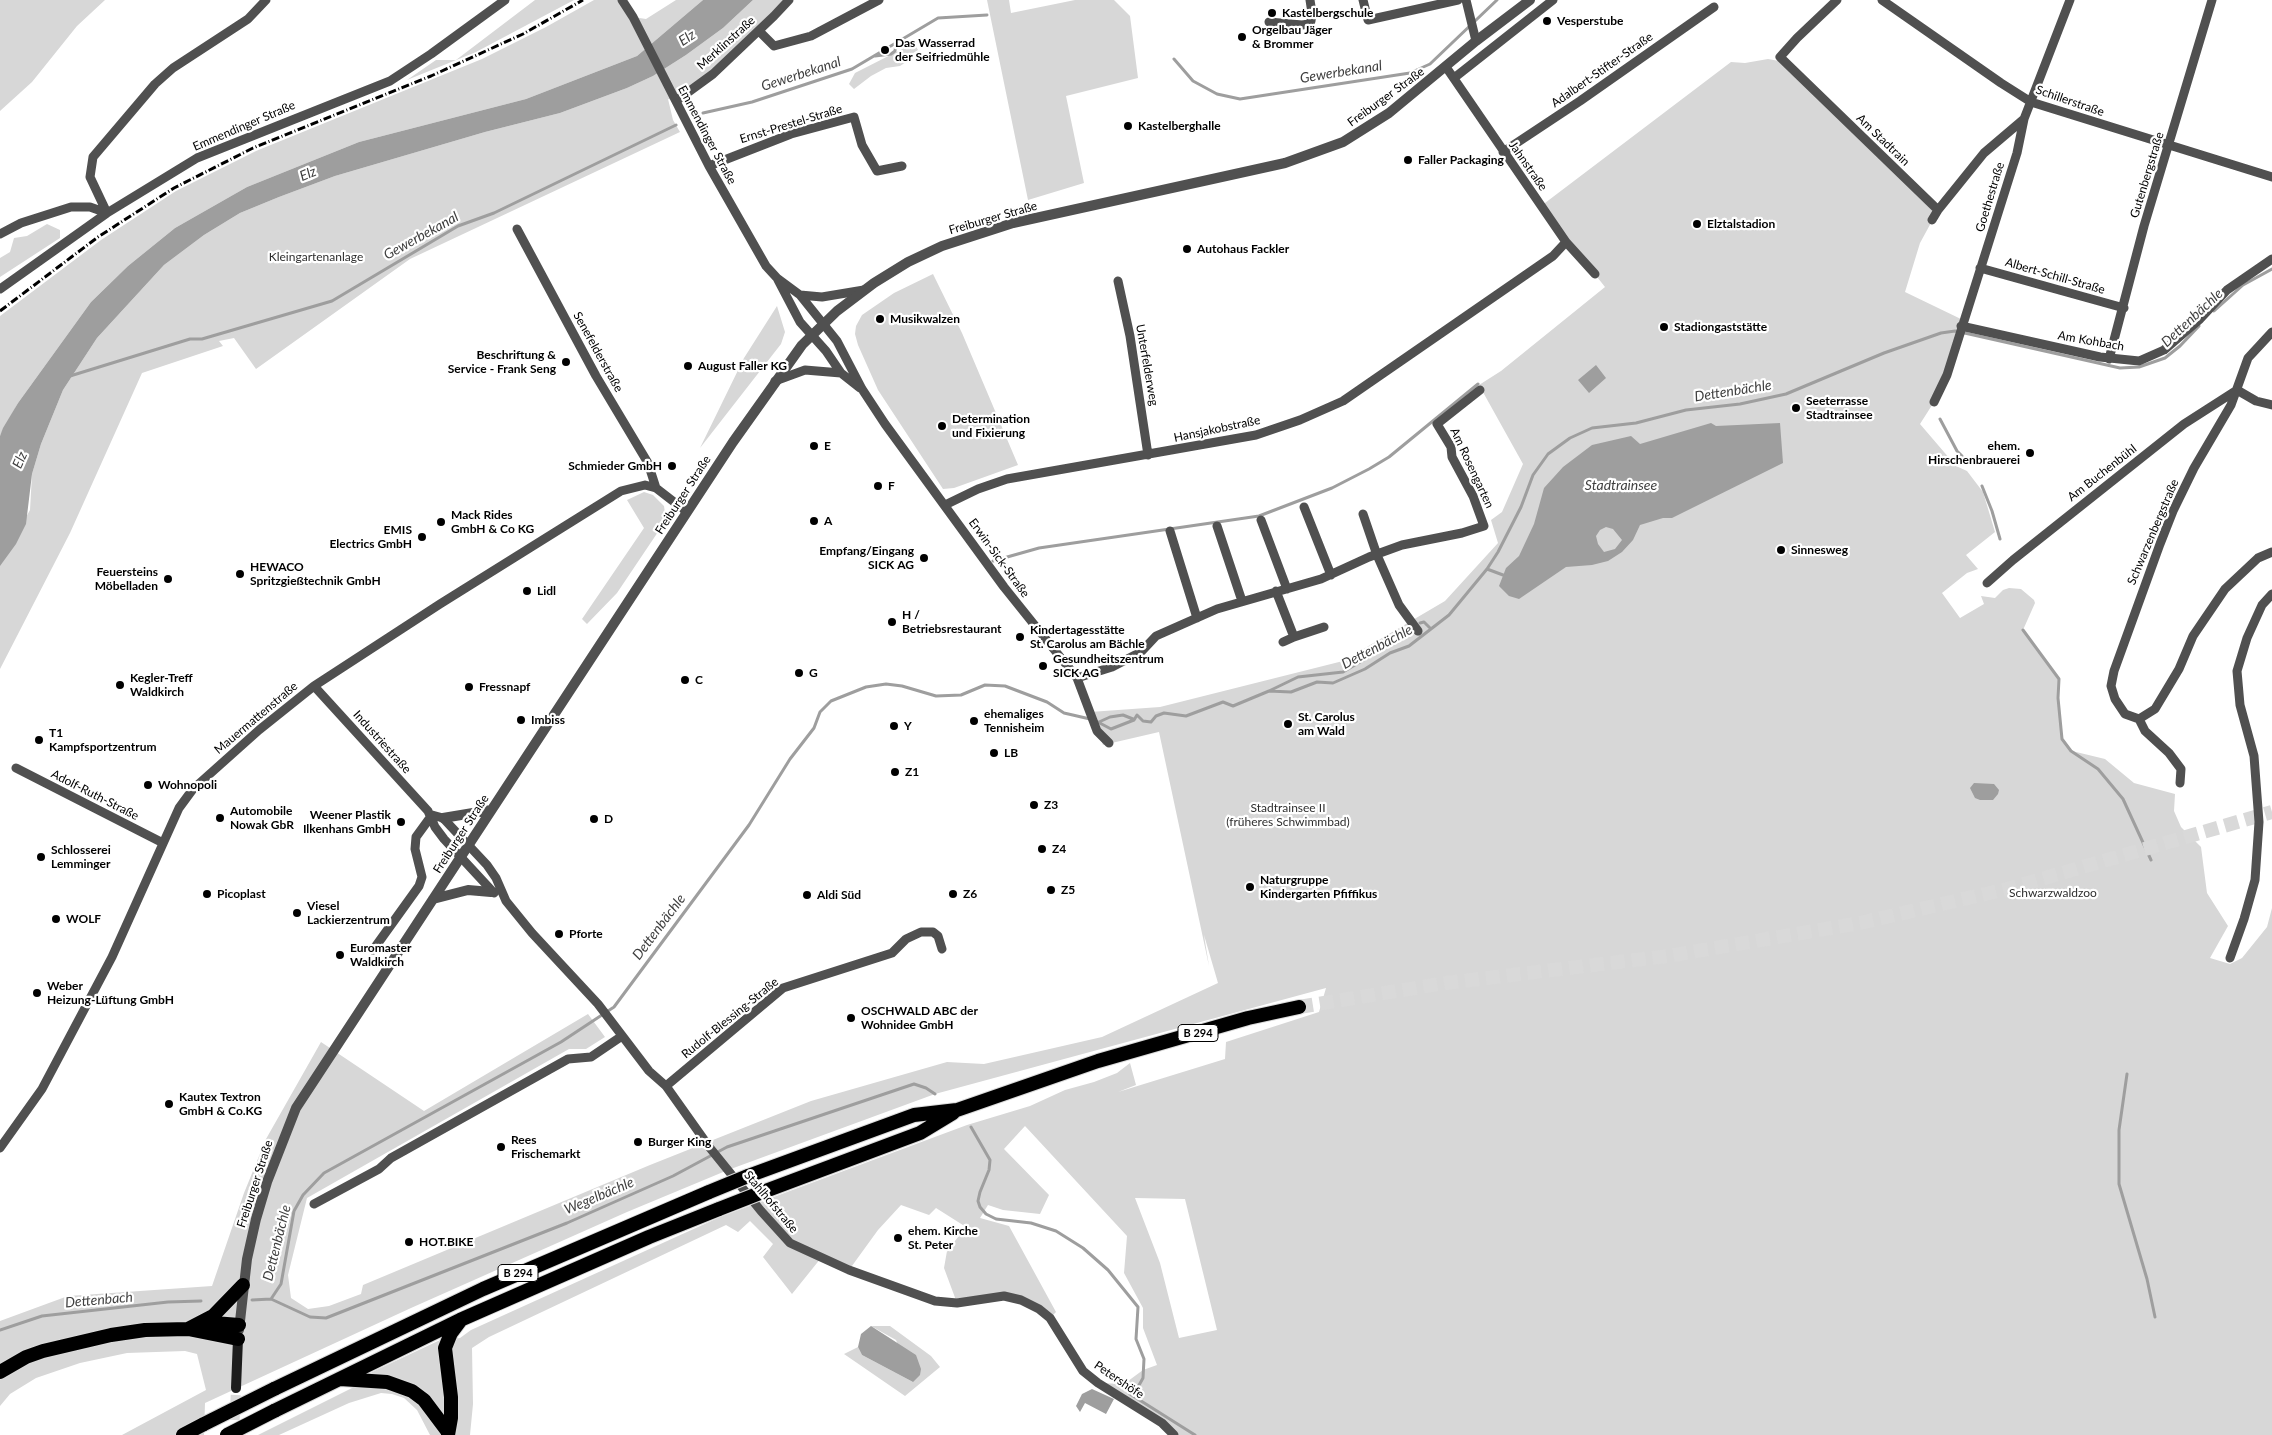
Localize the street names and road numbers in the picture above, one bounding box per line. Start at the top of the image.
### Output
street label: Merklinstraße [694,13,758,73]
street label: Adalbert-Stifter-Straße [1549,30,1655,110]
street label: Freiburger Straße [1345,64,1427,130]
street label: Emmendinger Straße [675,83,739,187]
street label: Schillerstraße [2034,83,2106,119]
street label: Emmendinger Straße [191,98,297,154]
street label: Ernst-Prestel-Straße [738,102,844,146]
street label: Am Stadtrain [1853,111,1913,169]
street label: Gutenbergstraße [2127,130,2167,220]
street label: Jahnstraße [1506,138,1550,194]
street label: Goethestraße [1973,160,2007,234]
street label: Freiburger Straße [947,199,1039,237]
street label: Albert-Schill-Straße [2003,255,2107,297]
street label: Senefelderstraße [570,309,626,395]
street label: Unterfelderweg [1133,323,1161,407]
street label: Am Kohbach [2057,328,2125,354]
street label: Hansjakobstraße [1172,413,1262,445]
street label: Am Rosengarten [1447,425,1497,511]
street label: Am Buchenbühl [2065,442,2139,504]
street label: Freiburger Straße [652,453,714,537]
street label: Schwarzenbergstraße [2124,477,2182,587]
street label: Erwin-Sick-Straße [966,516,1032,600]
street label: Mauermattenstraße [211,679,301,757]
street label: Industriestraße [350,708,414,776]
street label: Adolf-Ruth-Straße [49,767,141,823]
street label: Freiburger Straße [430,792,492,876]
street label: Rudolf-Blessing-Straße [679,975,781,1061]
road number: B 294 [1178,1024,1218,1042]
street label: Freiburger Straße [234,1138,276,1230]
street label: Stahlhofstraße [741,1168,801,1236]
road number: B 294 [498,1264,538,1282]
street label: Petershöfe [1091,1358,1147,1402]

